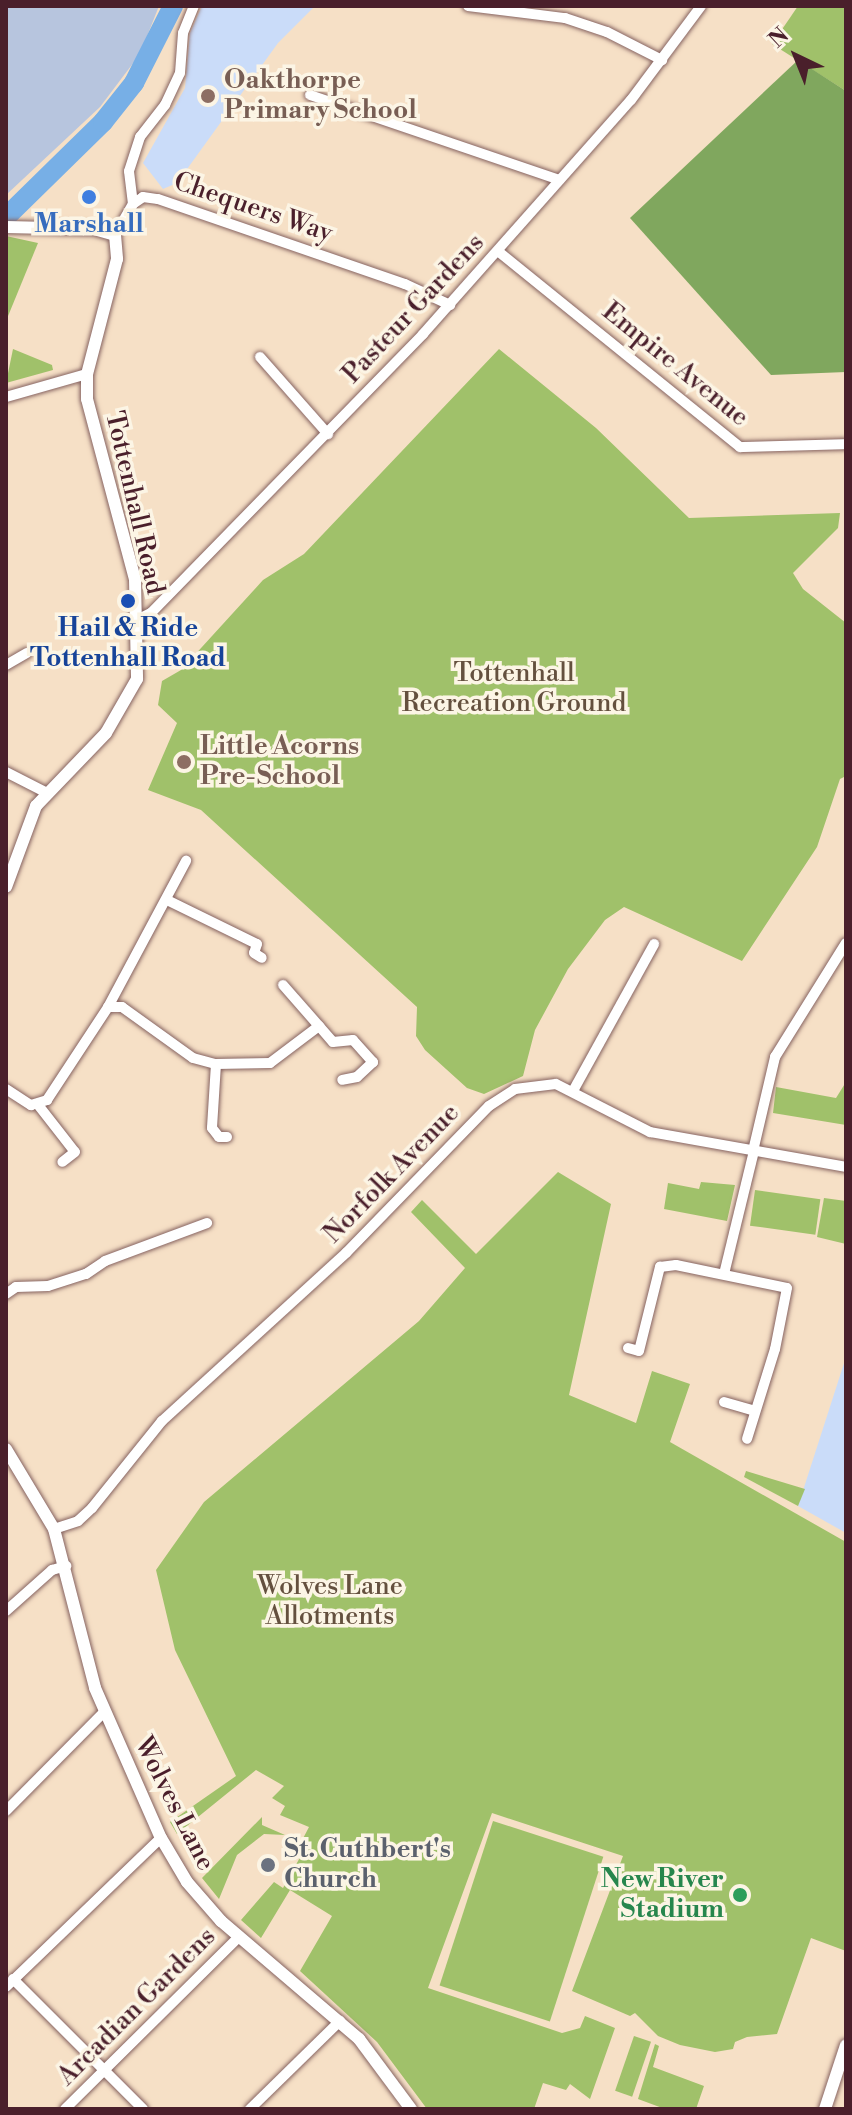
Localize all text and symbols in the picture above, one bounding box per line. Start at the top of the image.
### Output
north arrow [756,16,836,96]
text: N [764,22,795,54]
place label: Oakthorpe Primary School [224,65,417,126]
marker: Oakthorpe Primary School [199,87,217,105]
street label: Chequers Way [169,166,337,250]
marker: Marshall [80,188,98,206]
place label: Marshall [34,209,144,241]
street label: Pasteur Gardens [337,228,491,390]
street label: Empire Avenue [595,296,755,434]
street label: Tottenhall Road [98,408,170,598]
marker: Hail & Ride Tottenhall Road [119,592,137,610]
place label: Hail & Ride Tottenhall Road [30,613,226,674]
park label: Tottenhall Recreation Ground [402,658,626,720]
place label: Little Acorns Pre-School [200,731,359,792]
marker: Little Acorns Pre-School [175,753,193,771]
street label: Norfolk Avenue [318,1098,466,1250]
park label: Wolves Lane Allotments [257,1571,403,1632]
street label: Wolves Lane [127,1732,221,1876]
place label: St. Cuthbert's Church [284,1834,451,1896]
marker: St. Cuthbert's Church [259,1856,277,1874]
place label: New River Stadium [601,1864,724,1926]
marker: New River Stadium [731,1886,749,1904]
street label: Arcadian Gardens [52,1922,222,2092]

